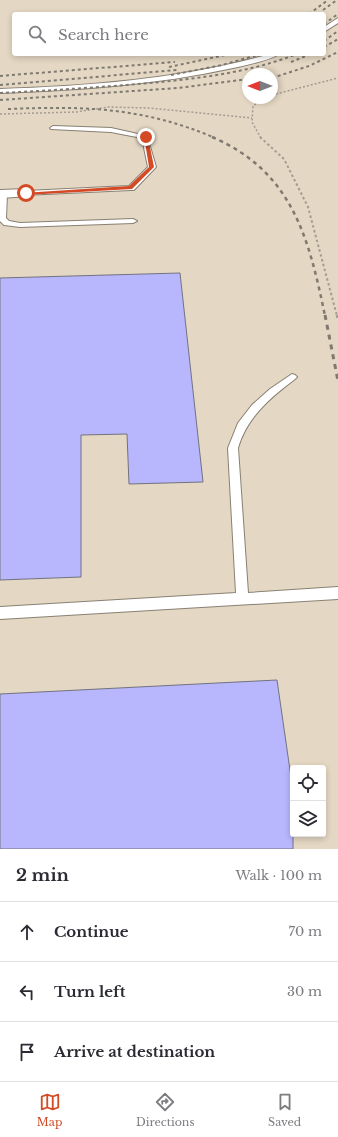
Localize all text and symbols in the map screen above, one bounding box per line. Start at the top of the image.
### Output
search box [12,12,326,56]
icon: search [26,23,48,45]
text: Search here [58,25,149,44]
north arrow [242,68,278,104]
route end [137,128,155,146]
route start [17,184,35,202]
map controls [290,765,326,837]
button: locate [290,765,326,801]
button: layers [290,801,326,837]
text: 2 min [16,865,69,886]
text: Walk · 100 m [235,867,322,884]
icon: ahead [16,921,38,943]
text: Continue [54,922,129,941]
text: 70 m [289,923,322,940]
icon: left [16,981,38,1003]
text: Turn left [54,982,125,1001]
text: 30 m [287,983,322,1000]
icon: arrive [16,1041,38,1063]
text: Arrive at destination [54,1042,215,1061]
tab: Map [37,1091,62,1129]
tab: Directions [136,1091,194,1129]
tab: Saved [268,1091,301,1129]

